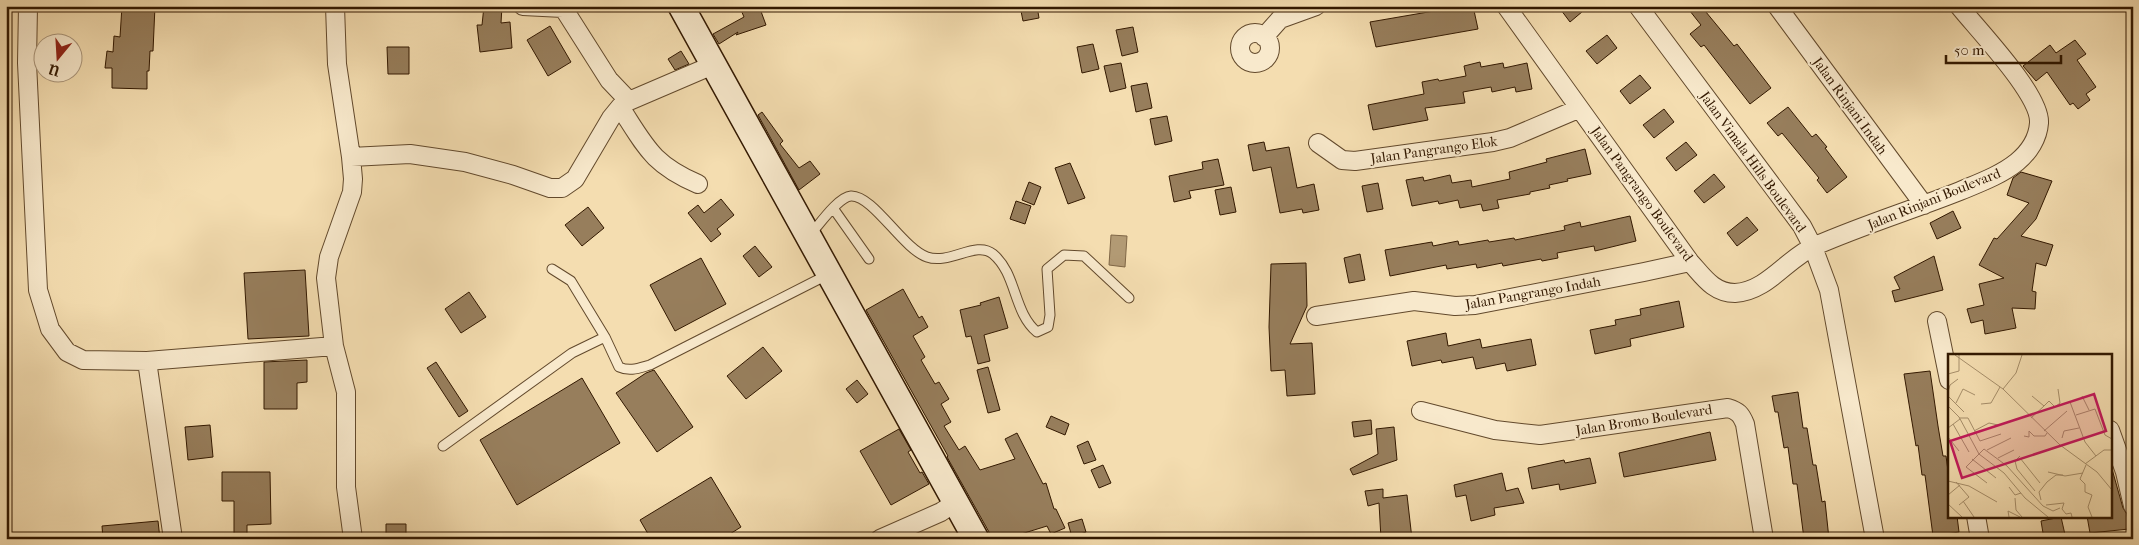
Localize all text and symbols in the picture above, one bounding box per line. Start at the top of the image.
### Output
north arrow [32,32,82,82]
scale bar [1946,32,2062,64]
text: 50 m [1954,41,1985,59]
street label: Jalan Rinjani Indah [1808,53,1891,158]
text: U [46,60,63,80]
street label: Jalan Vimala Hills Boulevard [1696,87,1810,236]
street label: Jalan Pangrango Boulevard [1587,122,1697,265]
street label: Jalan Pangrango Elok [1368,133,1499,167]
street label: Jalan Rinjani Boulevard [1864,164,2003,234]
street label: Jalan Pangrango Indah [1463,273,1602,313]
inset map [1948,354,2112,518]
street label: Jalan Bromo Boulevard [1574,401,1714,439]

